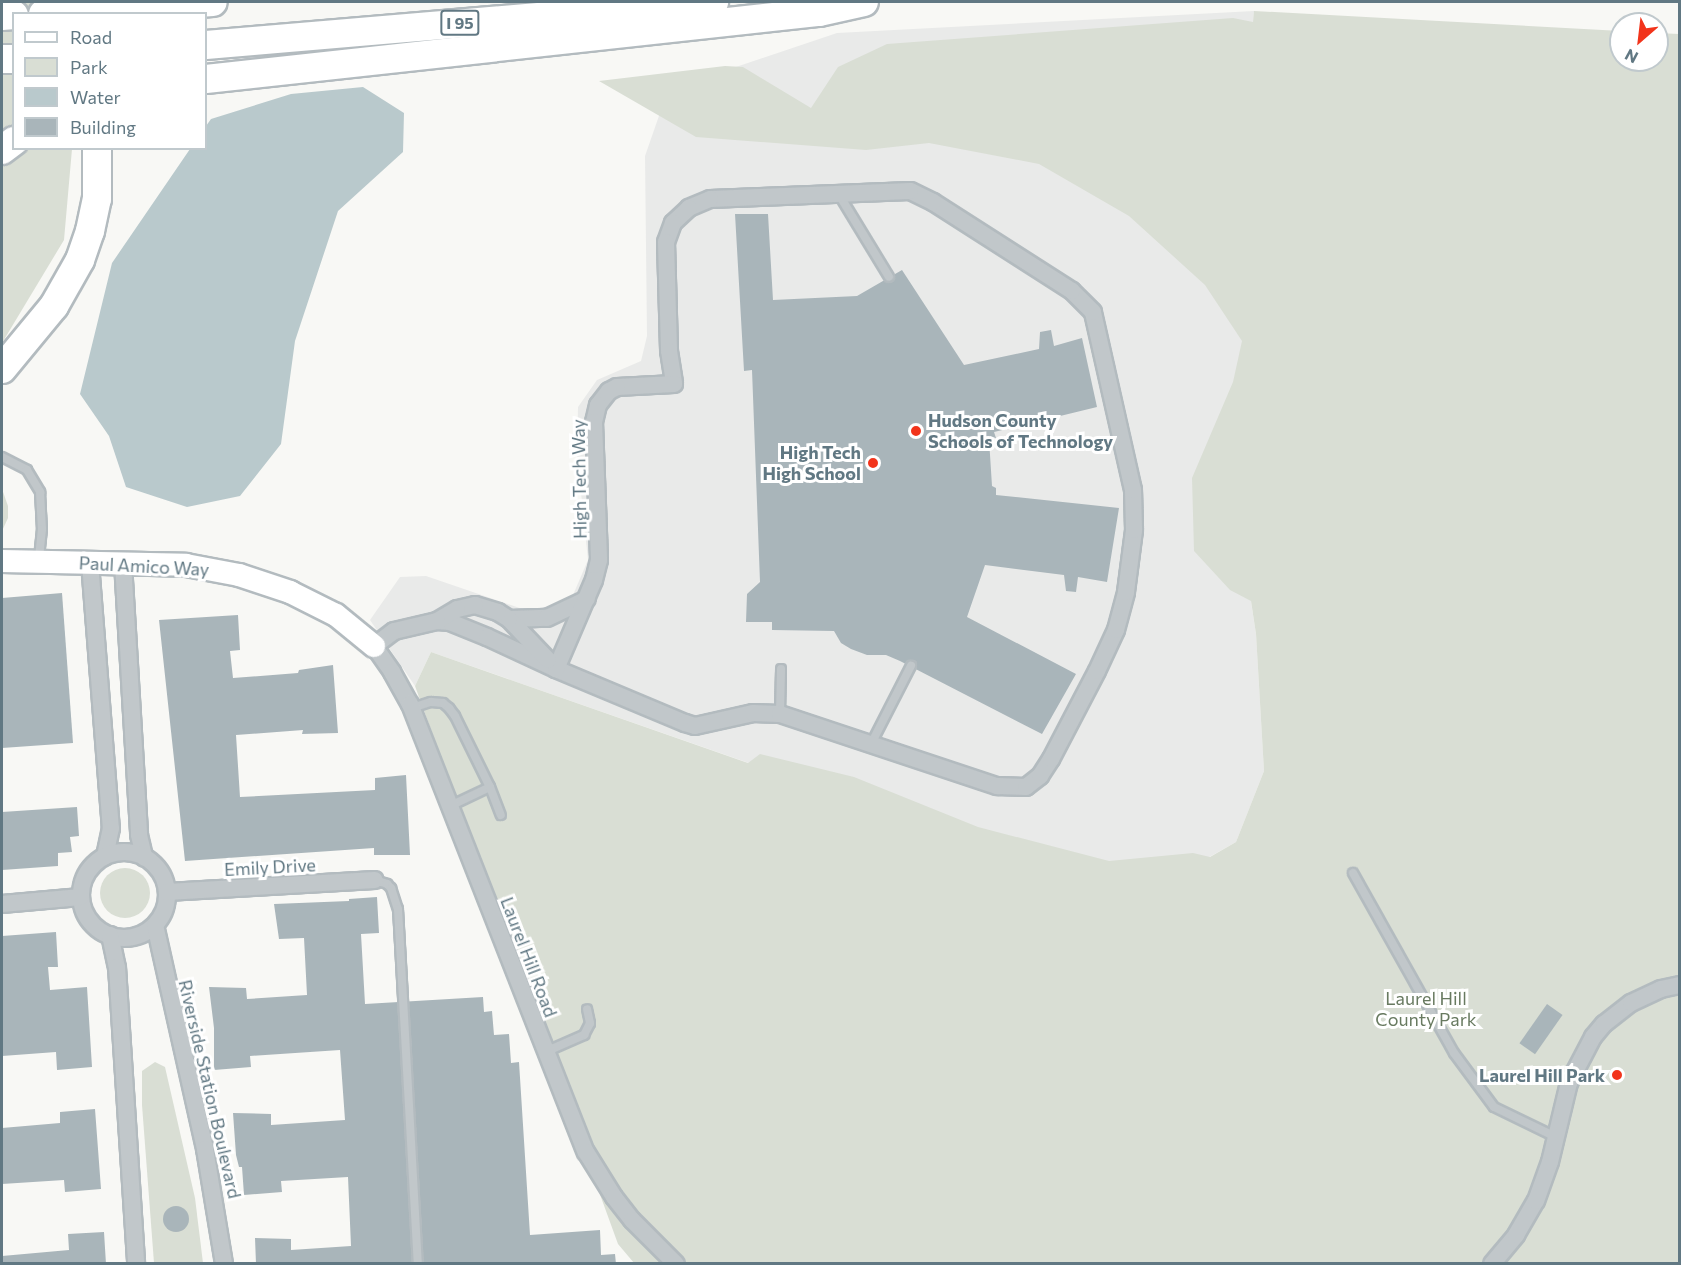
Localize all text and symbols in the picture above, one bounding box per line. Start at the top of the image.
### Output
road number: I 95 [439,10,481,36]
legend [12,12,207,150]
north arrow [1609,12,1669,72]
text: Road [70,26,112,48]
text: N [1621,45,1641,68]
text: Park [70,56,108,78]
text: Water [70,86,121,108]
text: Building [70,116,136,138]
place label: Hudson County Schools of Technology [928,410,1113,452]
street label: High Tech Way [567,419,591,539]
marker: Hudson County Schools of Technology [909,424,923,438]
place label: High Tech High School [762,442,861,484]
marker: High Tech High School [866,456,880,470]
street label: Paul Amico Way [78,552,210,580]
street label: Emily Drive [224,854,316,880]
street label: Laurel Hill Road [496,894,562,1020]
street label: Riverside Station Boulevard [174,978,246,1200]
park label: Laurel Hill County Park [1375,988,1477,1030]
place label: Laurel Hill Park [1479,1064,1605,1086]
marker: Laurel Hill Park [1610,1068,1624,1082]

